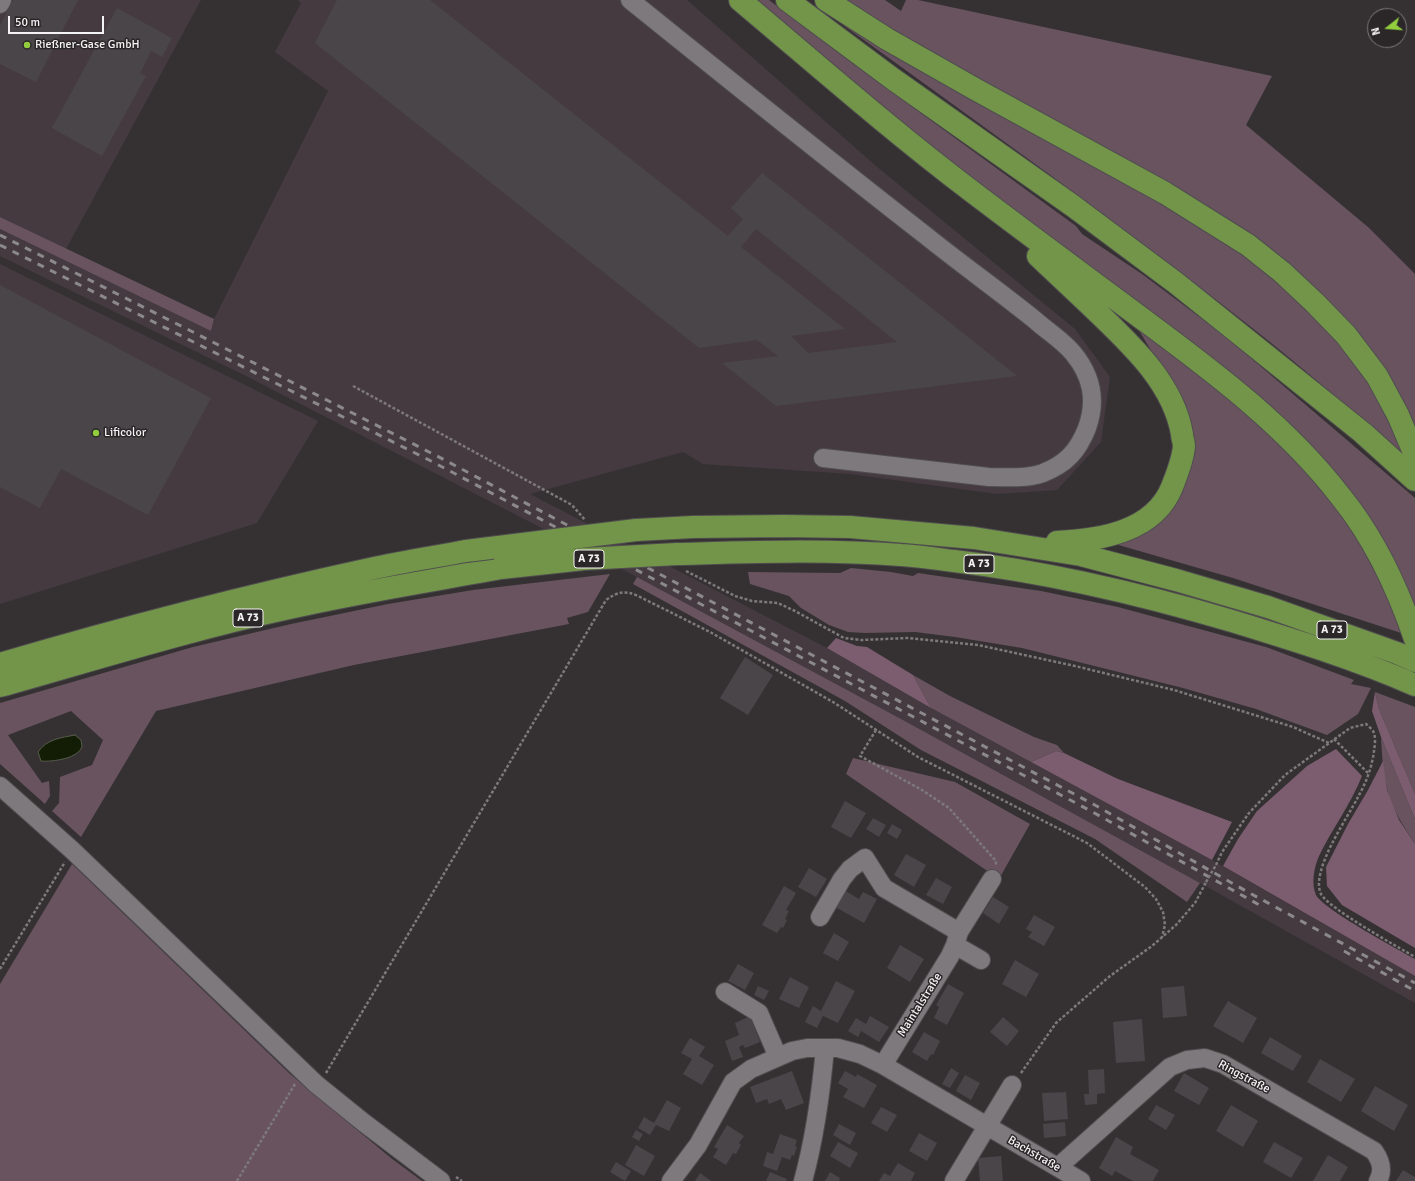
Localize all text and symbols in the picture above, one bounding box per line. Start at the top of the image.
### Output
scale bar [10,8,106,34]
north arrow [1367,8,1407,48]
text: 50 m [15,15,40,30]
text: N [1369,26,1383,37]
place label: Rießner-Gase GmbH [35,38,140,52]
marker: Rießner-Gase GmbH [22,40,32,50]
place label: Lificolor [104,426,146,440]
marker: Lificolor [91,428,101,438]
road number: A 73 [574,550,604,568]
road number: A 73 [964,555,994,573]
road number: A 73 [233,609,263,627]
road number: A 73 [1317,621,1347,639]
street label: Maintalstraße [895,970,945,1040]
street label: Ringstraße [1216,1057,1272,1097]
street label: Bachstraße [1005,1133,1063,1175]

